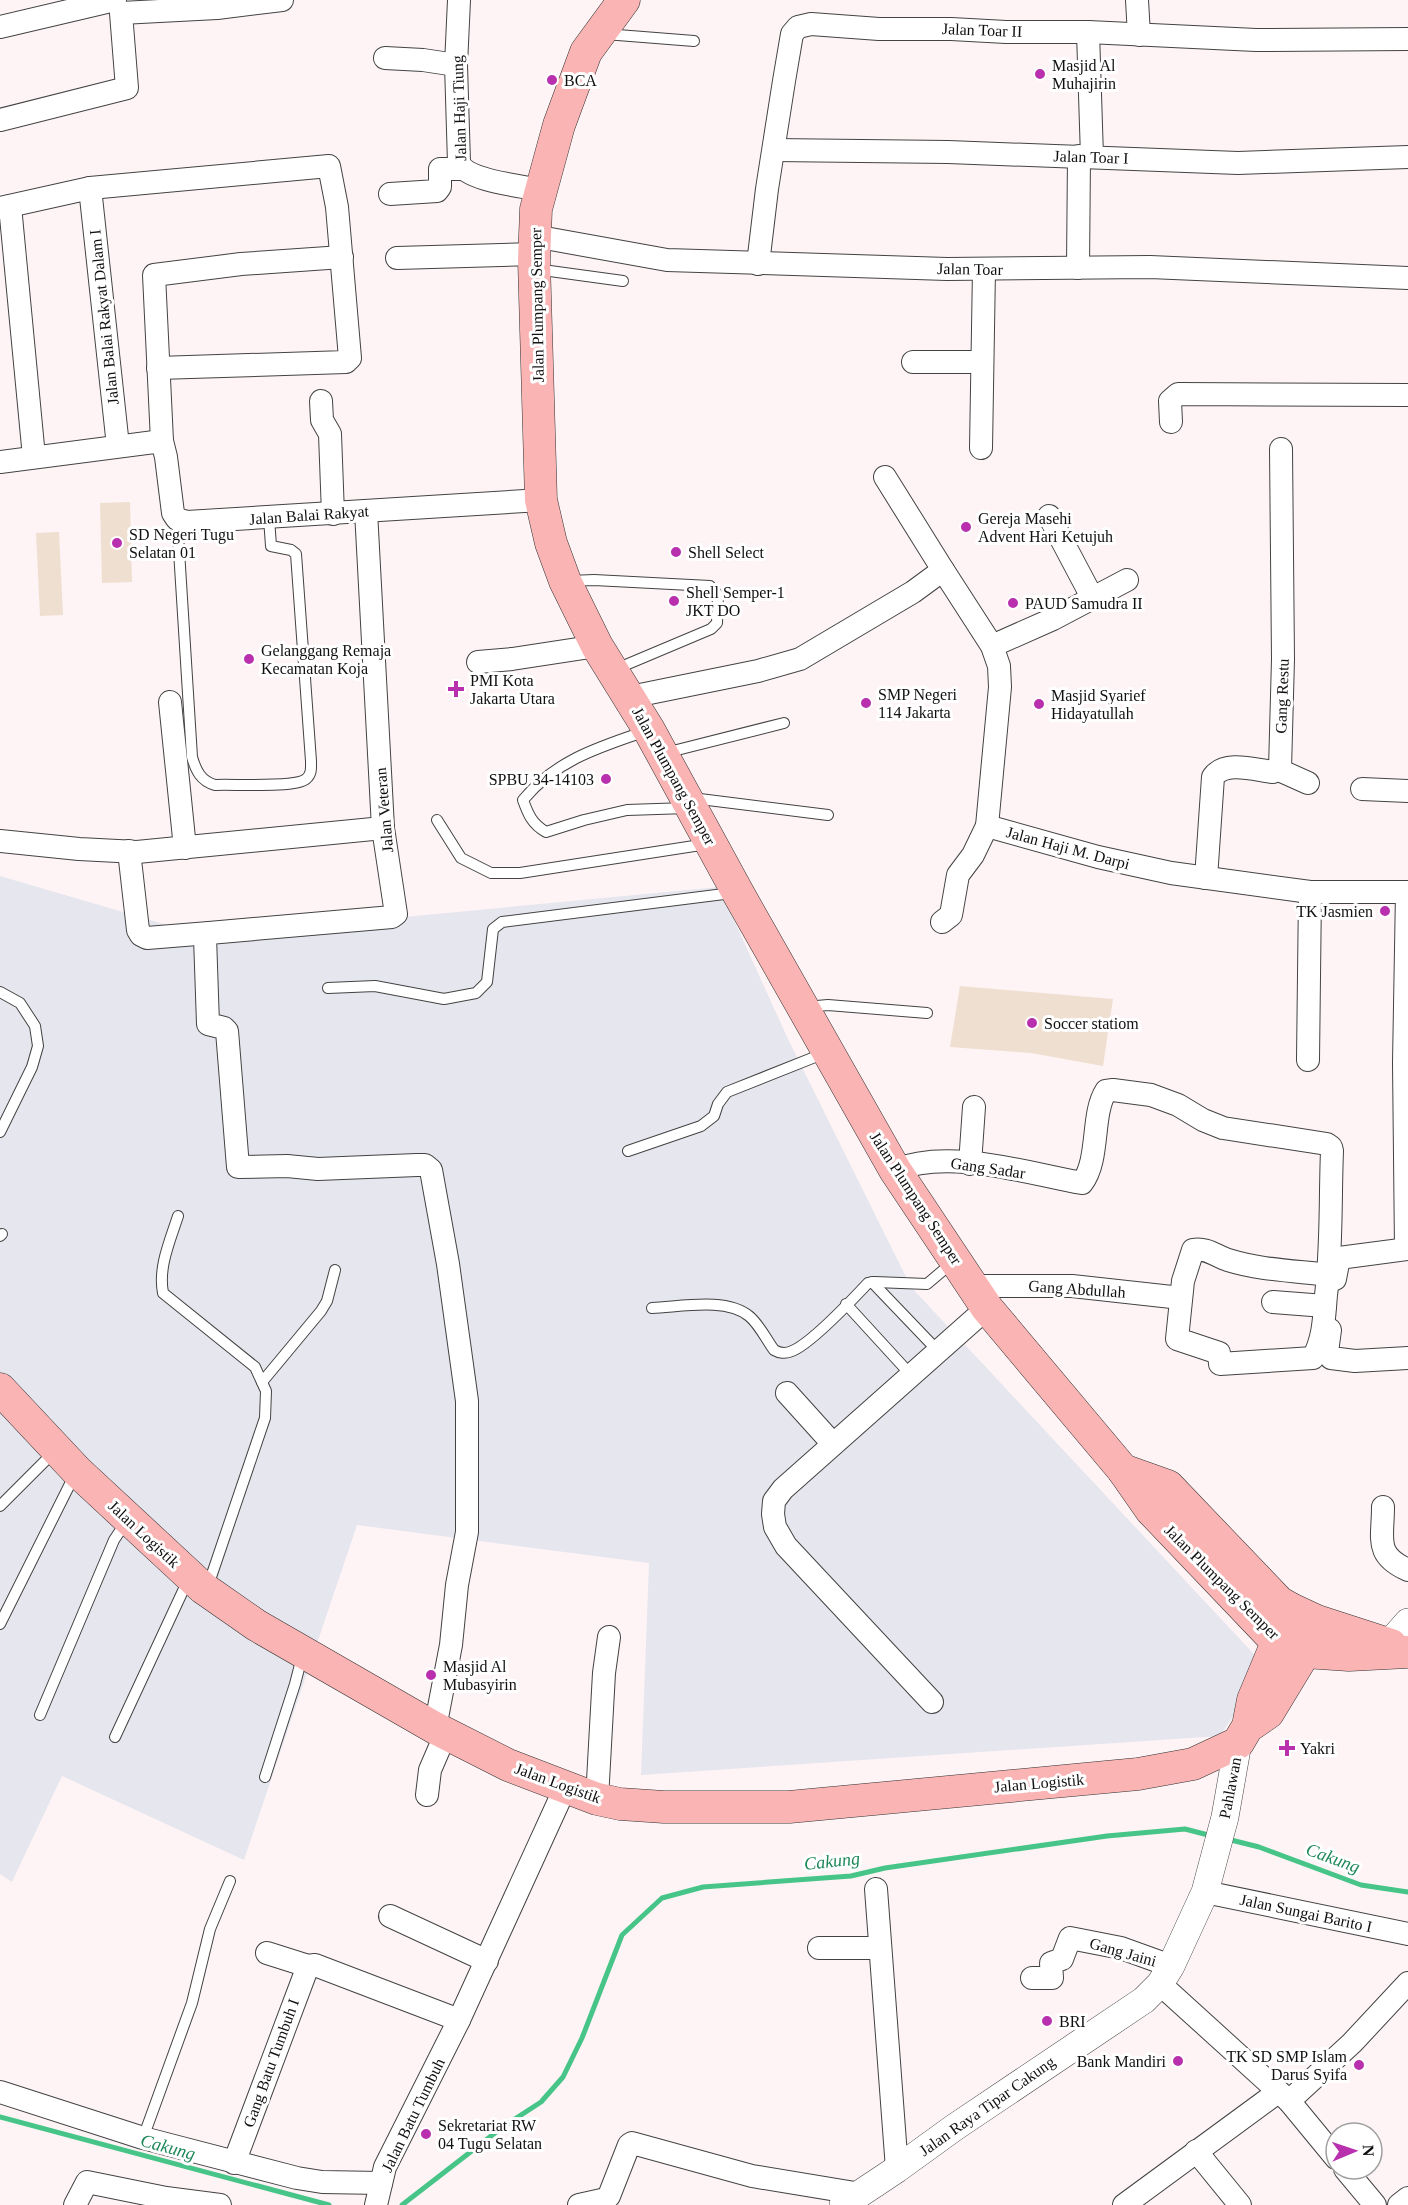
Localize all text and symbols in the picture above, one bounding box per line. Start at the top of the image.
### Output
street label: Jalan Toar II [942,20,1022,40]
street label: Jalan Haji Tiung [449,55,470,161]
place label: Masjid Al Muhajirin [1052,57,1116,93]
marker: Masjid Al Muhajirin [1033,67,1047,81]
place label: BCA [564,72,597,89]
marker: BCA [545,73,559,87]
street label: Jalan Toar I [1053,147,1129,167]
street label: Jalan Plumpang Semper [527,227,548,382]
street label: Jalan Balai Rakyat Dalam I [86,229,123,405]
street label: Jalan Toar [937,260,1004,278]
street label: Jalan Balai Rakyat [249,502,370,529]
place label: Gereja Masehi Advent Hari Ketujuh [978,510,1113,546]
marker: Gereja Masehi Advent Hari Ketujuh [959,520,973,534]
place label: SD Negeri Tugu Selatan 01 [129,526,234,561]
marker: SD Negeri Tugu Selatan 01 [110,536,124,550]
place label: Shell Select [688,544,765,561]
marker: Shell Select [669,545,683,559]
place label: Shell Semper-1 JKT DO [686,584,785,619]
marker: Shell Semper-1 JKT DO [667,594,681,608]
place label: PAUD Samudra II [1025,595,1143,612]
marker: PAUD Samudra II [1006,596,1020,610]
place label: Gelanggang Remaja Kecamatan Koja [261,642,391,678]
marker: Gelanggang Remaja Kecamatan Koja [242,652,256,666]
street label: Gang Restu [1272,658,1293,734]
place label: PMI Kota Jakarta Utara [470,672,555,707]
marker: PMI Kota Jakarta Utara [447,680,465,698]
place label: SMP Negeri 114 Jakarta [878,686,958,721]
place label: Masjid Syarief Hidayatullah [1051,687,1146,723]
marker: SMP Negeri 114 Jakarta [859,696,873,710]
marker: Masjid Syarief Hidayatullah [1032,697,1046,711]
street label: Jalan Plumpang Semper [628,704,719,849]
street label: Jalan Veteran [372,767,396,853]
place label: SPBU 34-14103 [489,771,594,788]
marker: SPBU 34-14103 [599,772,613,786]
street label: Jalan Haji M. Darpi [1004,823,1132,874]
place label: TK Jasmien [1296,903,1373,920]
marker: TK Jasmien [1378,904,1392,918]
place label: Soccer statiom [1044,1015,1139,1032]
marker: Soccer statiom [1025,1016,1039,1030]
street label: Jalan Plumpang Semper [866,1129,966,1269]
street label: Gang Sadar [949,1154,1027,1183]
street label: Gang Abdullah [1028,1277,1126,1302]
street label: Jalan Logistik [105,1497,183,1572]
street label: Jalan Plumpang Semper [1161,1521,1283,1644]
place label: Masjid Al Mubasyirin [443,1658,517,1694]
marker: Masjid Al Mubasyirin [424,1668,438,1682]
marker: Yakri [1278,1739,1296,1757]
place label: Yakri [1300,1740,1335,1757]
street label: Pahlawan [1216,1756,1244,1820]
street label: Jalan Logistik [512,1760,603,1807]
street label: Jalan Logistik [993,1771,1085,1796]
water label: Cakung [1303,1839,1363,1877]
water label: Cakung [803,1848,861,1874]
street label: Jalan Sungai Barito I [1238,1891,1374,1936]
street label: Gang Jaini [1087,1934,1159,1971]
street label: Gang Batu Tumbuh I [240,1996,303,2130]
place label: BRI [1059,2013,1086,2030]
marker: BRI [1040,2014,1054,2028]
place label: TK SD SMP Islam Darus Syifa [1226,2048,1348,2084]
street label: Jalan Raya Tipar Cakung [916,2053,1059,2160]
place label: Bank Mandiri [1077,2053,1167,2070]
marker: Bank Mandiri [1171,2054,1185,2068]
street label: Jalan Batu Tumbuh [378,2055,448,2175]
marker: TK SD SMP Islam Darus Syifa [1352,2058,1366,2072]
place label: Sekretariat RW 04 Tugu Selatan [438,2117,542,2153]
north arrow [1324,2121,1384,2181]
marker: Sekretariat RW 04 Tugu Selatan [419,2127,433,2141]
water label: Cakung [138,2130,198,2164]
text: N [1360,2144,1377,2157]

